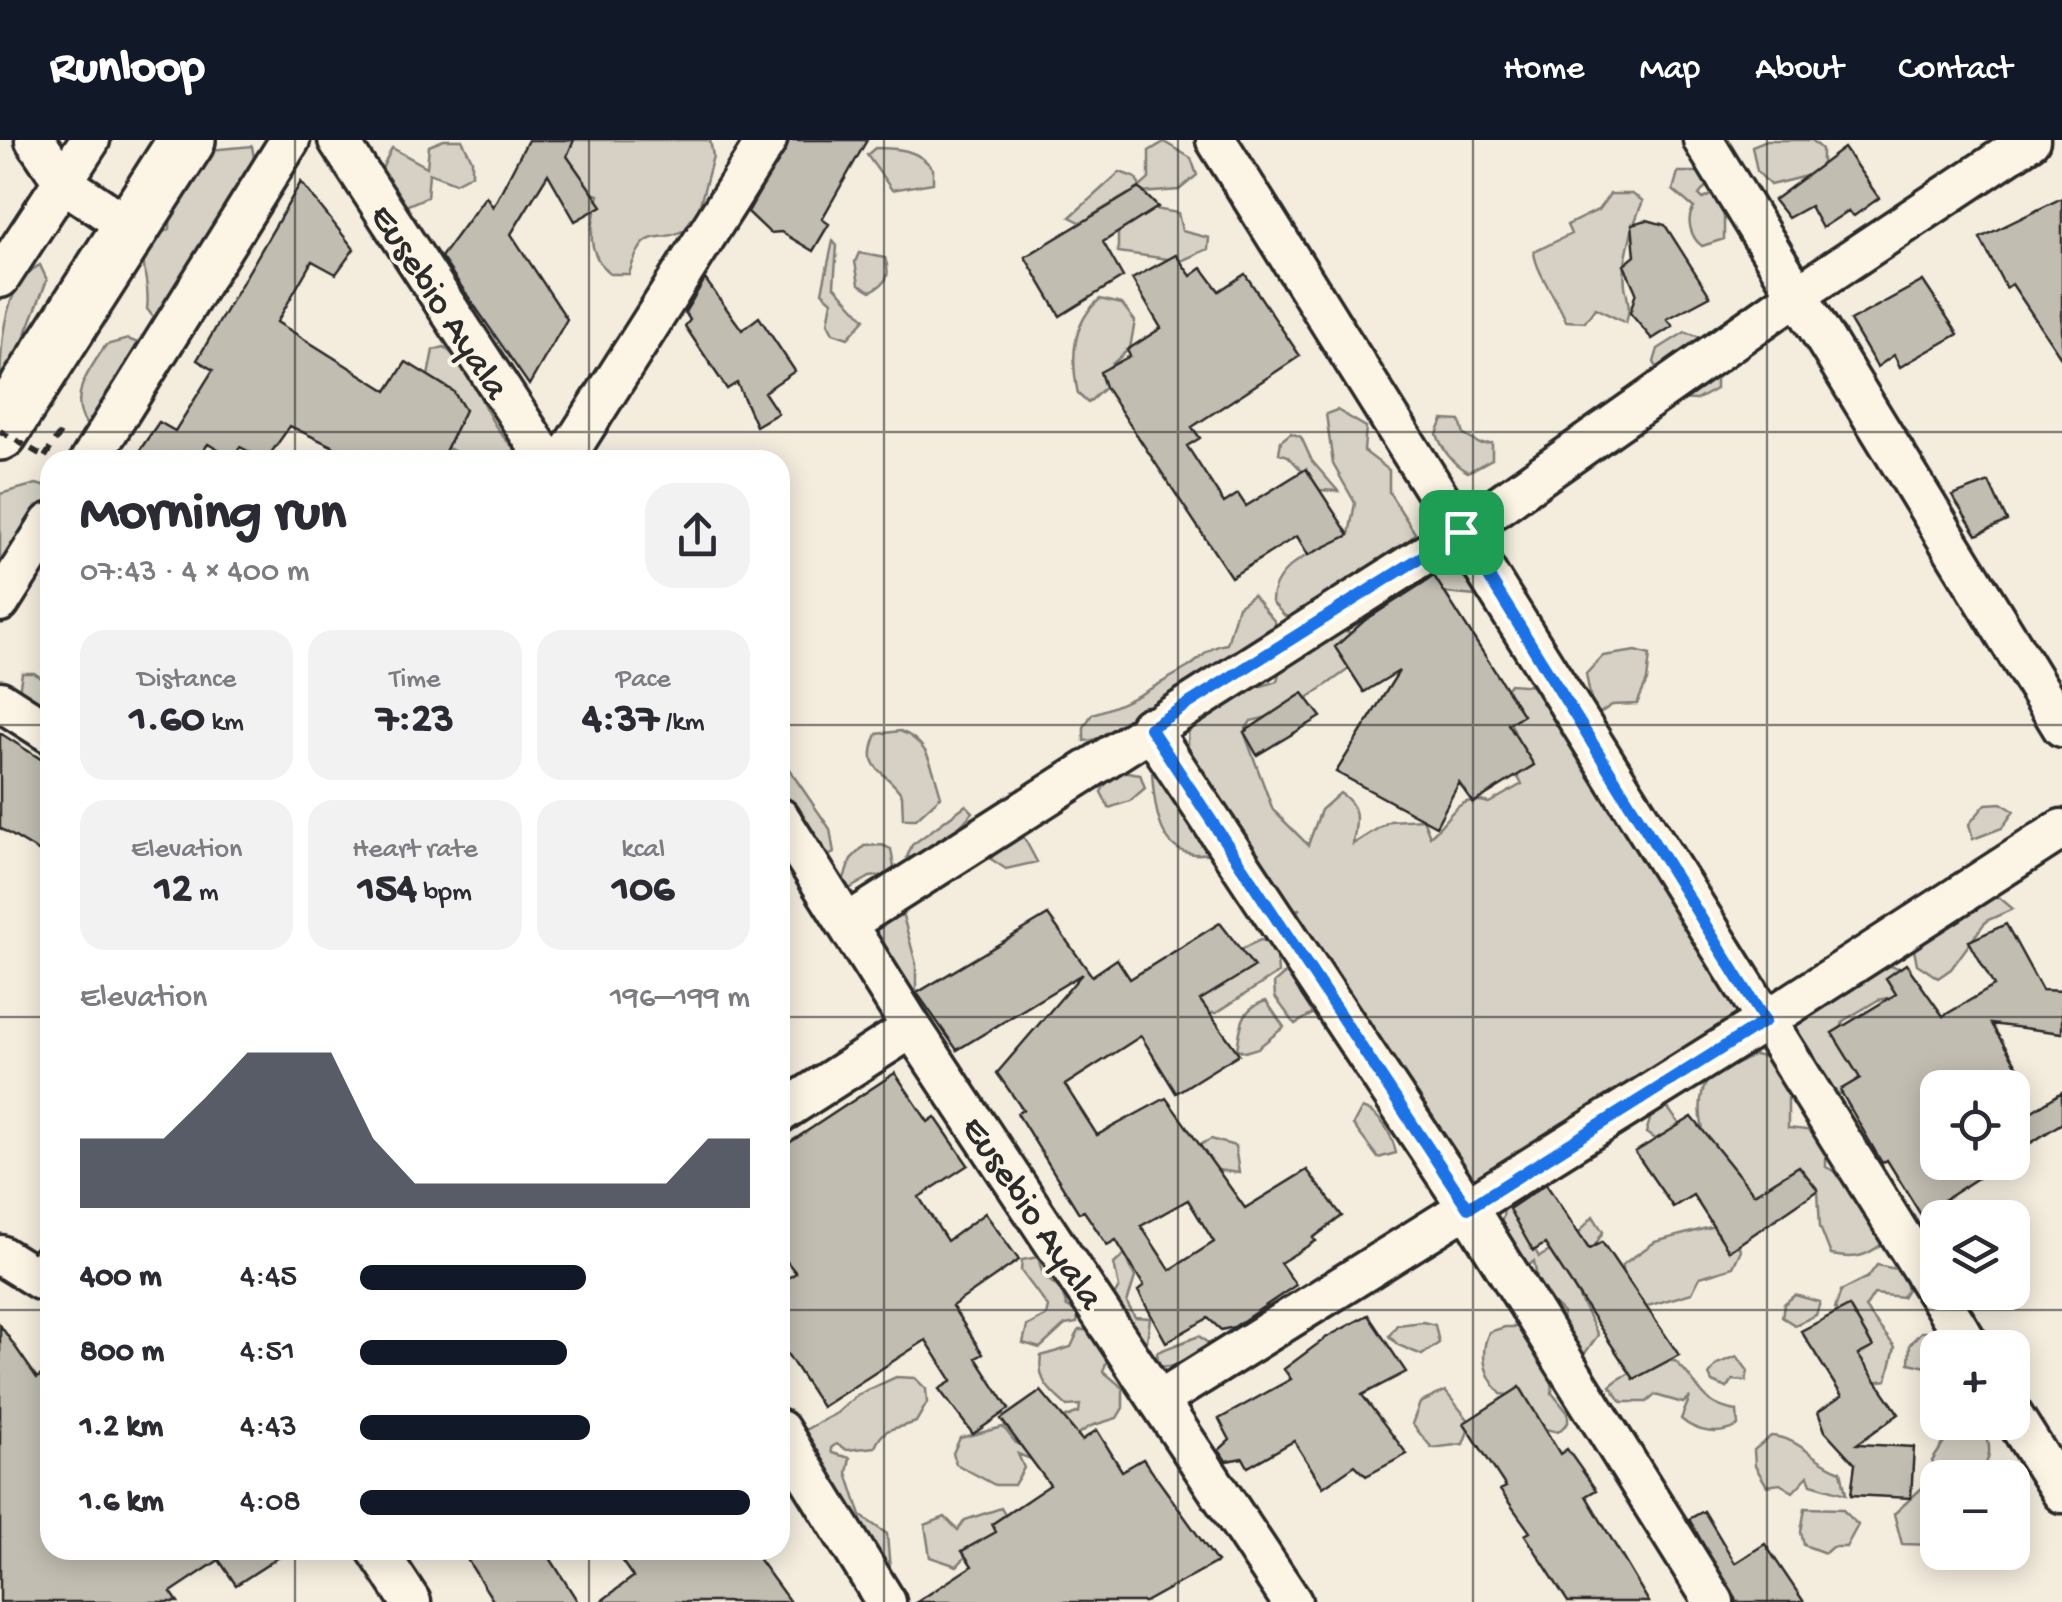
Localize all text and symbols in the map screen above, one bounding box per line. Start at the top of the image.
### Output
text: Runloop [50,42,205,99]
text: Home [1503,50,1584,91]
text: Map [1639,50,1700,91]
text: About [1755,50,1843,91]
text: Contact [1898,50,2012,91]
street label: Eusebio Ayala [358,197,517,411]
button: share [645,483,750,588]
text: Morning run [80,484,346,548]
pin [1419,490,1504,575]
icon: arrive [1434,505,1489,560]
text: 07:43 · 4 × 400 m [80,554,309,592]
text: Distance [137,664,236,697]
text: Time [389,664,441,697]
text: Pace [616,664,671,697]
text: 1.60 [130,697,205,746]
text: 7:23 [376,697,454,746]
text: 4:37 [582,697,659,746]
text: km [205,707,244,740]
text: /km [659,707,705,740]
text: Elevation [131,834,242,867]
text: Heart rate [352,834,478,867]
text: kcal [621,834,665,867]
text: 12 [155,867,192,916]
text: 154 [358,867,417,916]
text: 106 [612,867,674,916]
text: m [192,877,219,910]
text: bpm [417,877,472,910]
text: Elevation [80,980,207,1018]
text: 196–199 m [610,980,750,1018]
map controls [1920,1070,2030,1570]
button: locate [1920,1070,2030,1180]
street label: Eusebio Ayala [949,1109,1112,1321]
button: layers [1920,1200,2030,1310]
text: 400 m [80,1259,162,1297]
text: 4:45 [240,1259,297,1297]
button: + [1920,1330,2030,1440]
text: 800 m [80,1334,164,1372]
text: 4:51 [240,1334,295,1372]
text: 1.2 km [80,1409,163,1447]
text: 4:43 [240,1409,297,1447]
button: − [1920,1460,2030,1570]
text: 1.6 km [80,1484,164,1522]
text: 4:08 [240,1484,301,1522]

